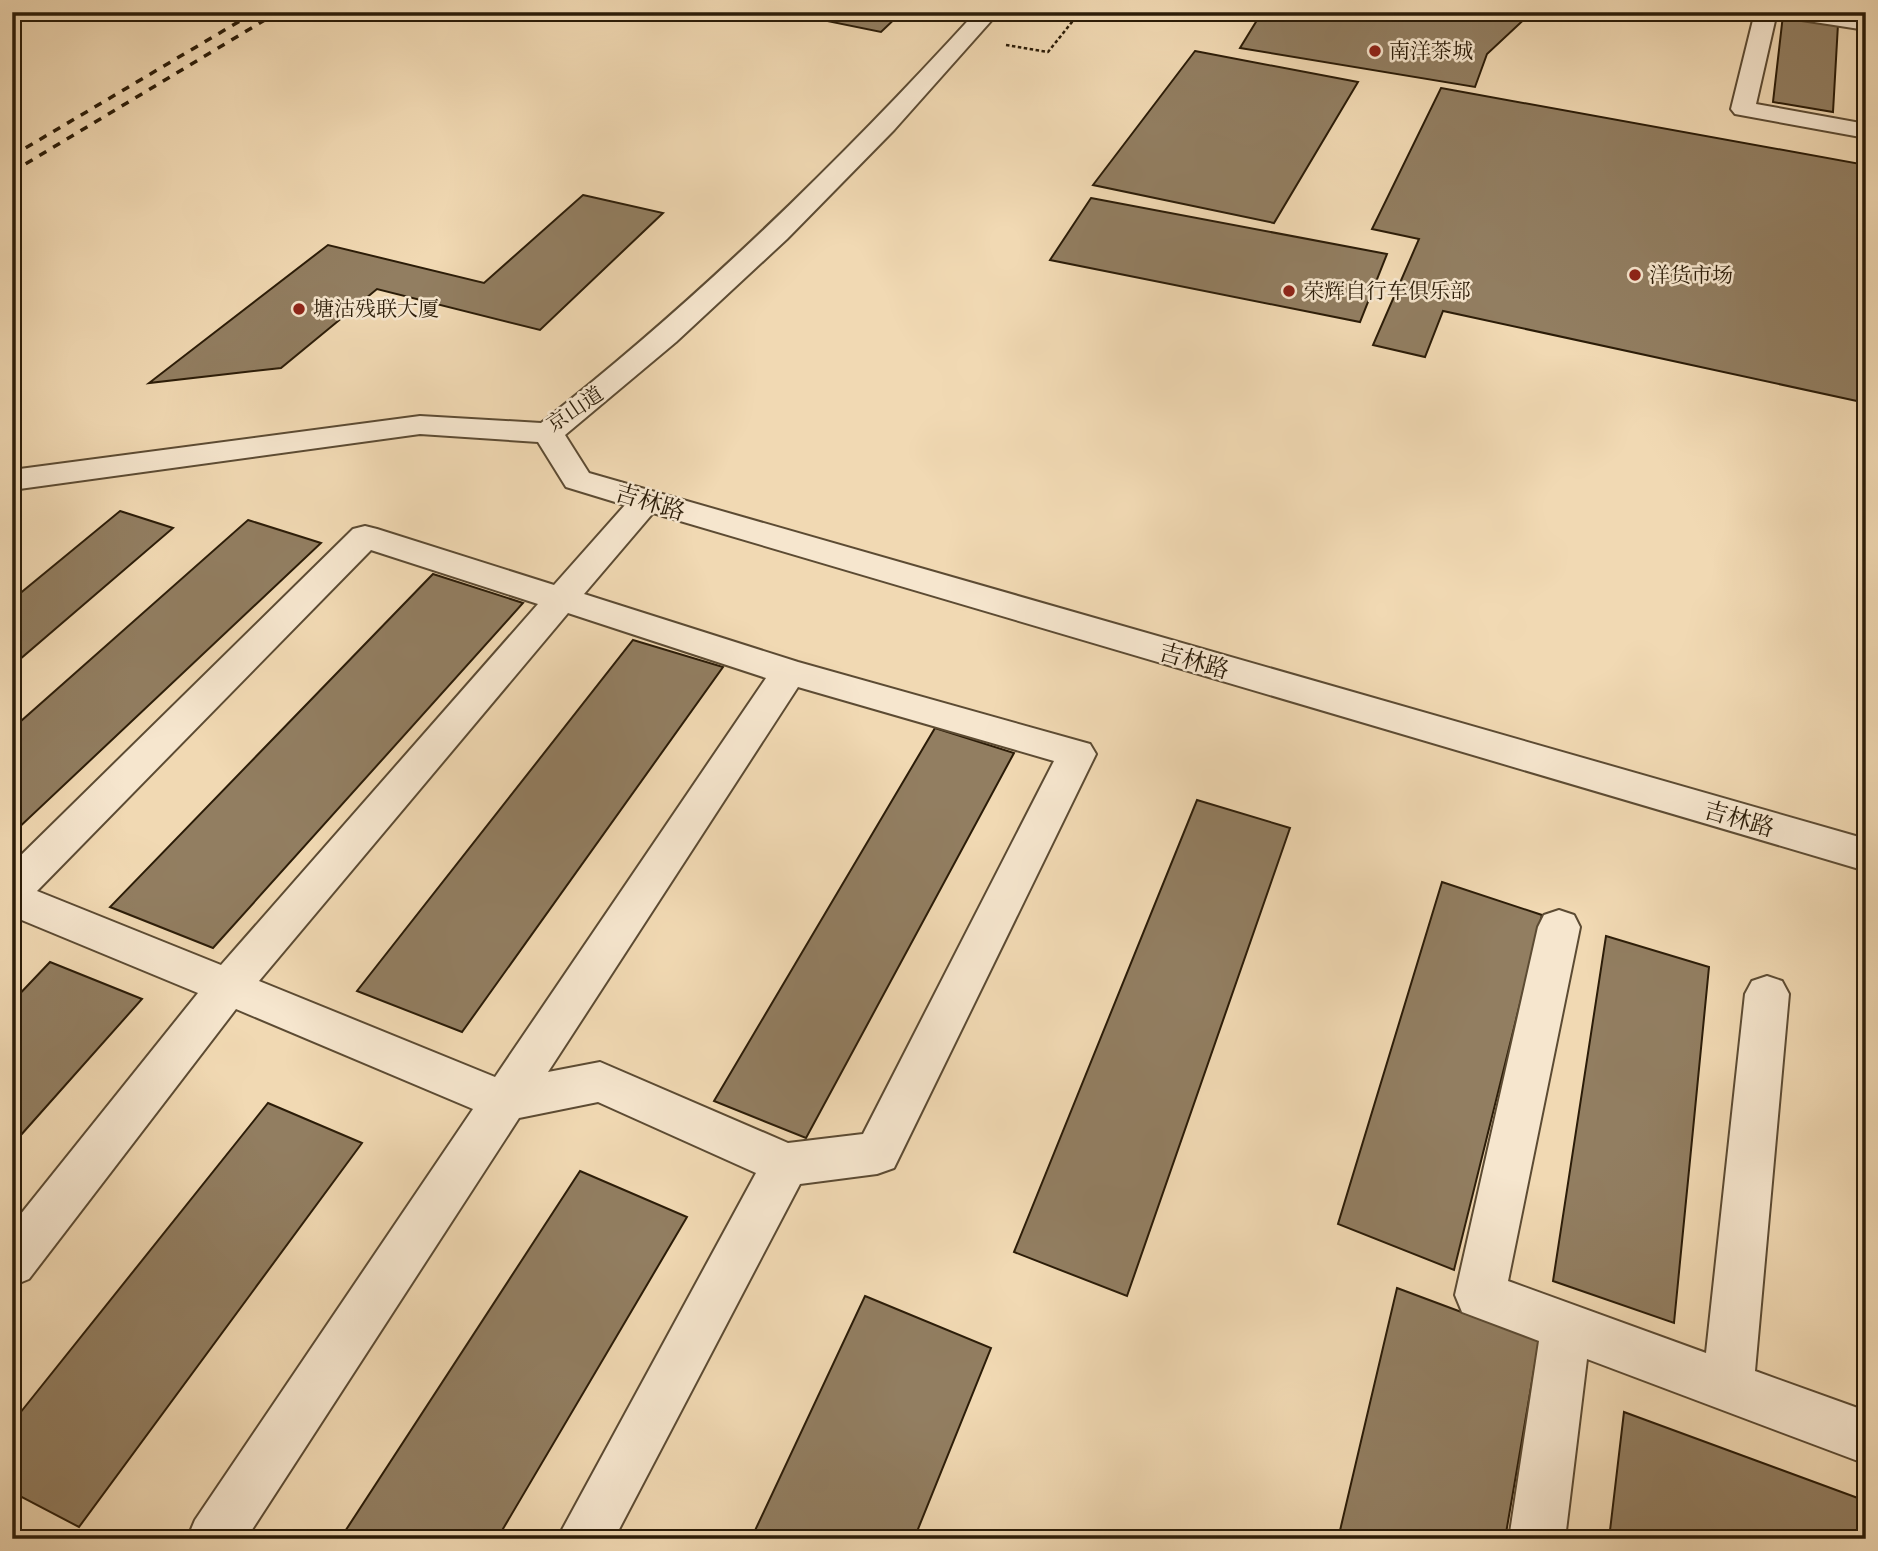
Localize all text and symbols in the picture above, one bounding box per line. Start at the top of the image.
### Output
place label: 南洋茶城 [1389,38,1473,64]
marker: 南洋茶城 [1367,43,1383,59]
place label: 洋货市场 [1649,262,1733,288]
marker: 洋货市场 [1627,267,1643,283]
place label: 荣辉自行车俱乐部 [1303,278,1471,304]
marker: 荣辉自行车俱乐部 [1281,283,1297,299]
place label: 塘沽残联大厦 [313,296,439,322]
marker: 塘沽残联大厦 [291,301,307,317]
street label: 京山道 [542,381,608,437]
street label: 吉林路 [611,477,689,527]
street label: 吉林路 [1155,637,1233,685]
street label: 吉林路 [1700,795,1778,843]

